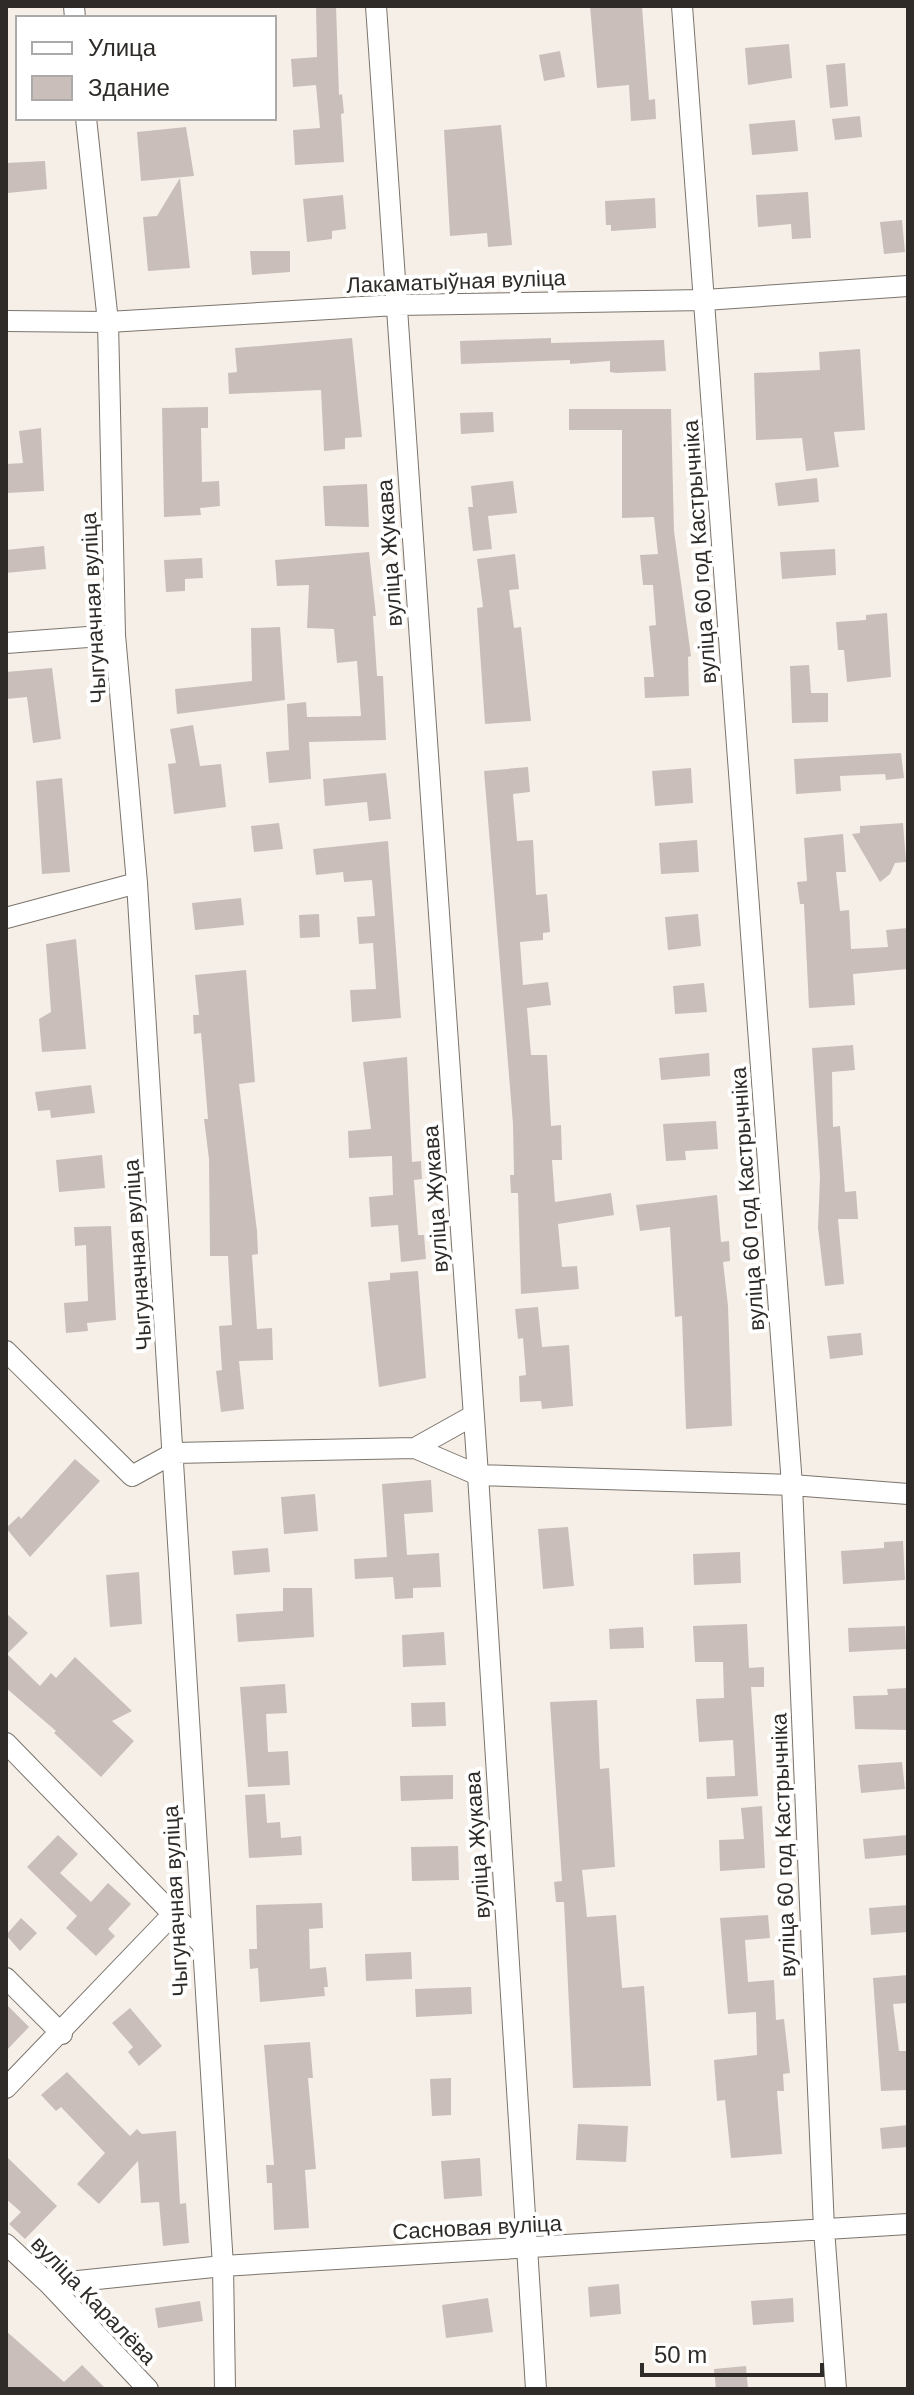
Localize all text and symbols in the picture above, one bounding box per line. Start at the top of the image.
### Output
legend [16,16,276,120]
text: Улица [88,34,157,61]
text: Здание [88,74,170,101]
street label: Лакаматыўная вуліца [346,265,567,298]
street label: вуліца 60 год Кастрычніка [678,419,721,685]
street label: вуліца Жукава [372,478,407,627]
street label: Чыгуначная вуліца [76,511,111,704]
street label: вуліца 60 год Кастрычніка [726,1066,769,1332]
street label: вуліца Жукава [418,1124,453,1273]
street label: Чыгуначная вуліца [118,1158,157,1351]
street label: вуліца 60 год Кастрычніка [766,1712,801,1977]
street label: вуліца Жукава [460,1770,495,1919]
street label: Чыгуначная вуліца [158,1804,193,1997]
street label: Сасновая вуліца [392,2211,563,2244]
street label: вуліца Каралёва [26,2231,162,2370]
scale bar [642,2327,822,2377]
text: 50 m [654,2341,707,2368]

